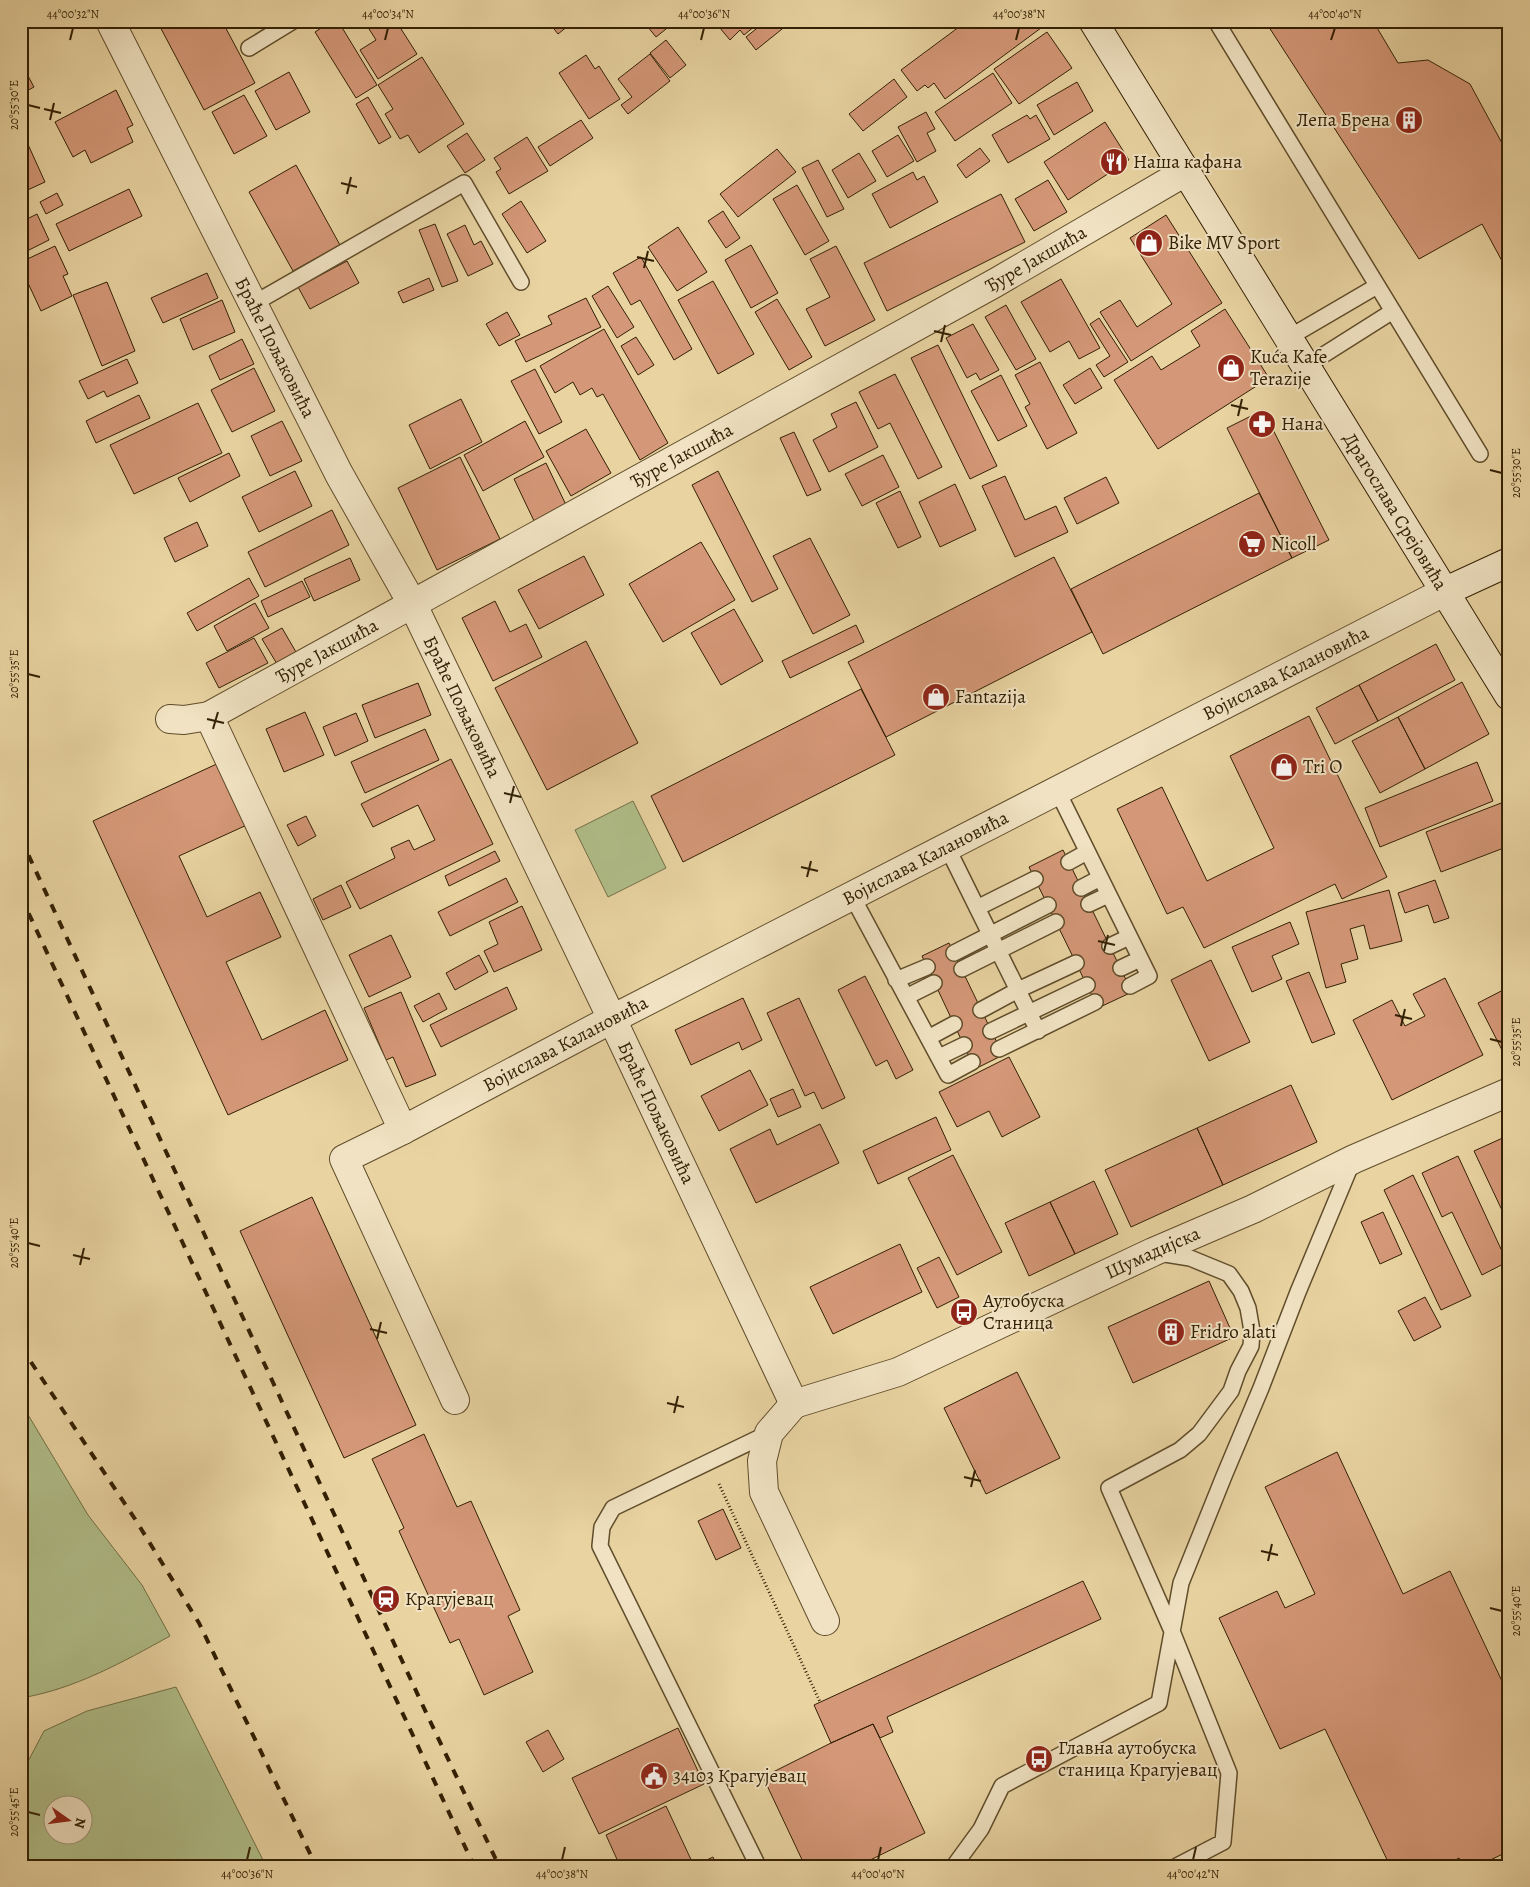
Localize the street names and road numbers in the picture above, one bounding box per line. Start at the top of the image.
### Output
street label: Ђуре Јакшића [981,219,1091,299]
street label: Браће Пољаковића [229,273,322,423]
street label: Ђуре Јакшића [626,417,738,494]
street label: Драгослава Срејовића [1337,428,1454,595]
street label: Ђуре Јакшића [271,612,383,690]
street label: Војислава Калановића [1198,620,1373,727]
street label: Браће Пољаковића [417,631,507,782]
street label: Војислава Калановића [838,805,1013,912]
street label: Војислава Калановића [478,990,653,1098]
street label: Браће Пољаковића [611,1037,701,1188]
street label: Шумадијска [1101,1220,1204,1286]

